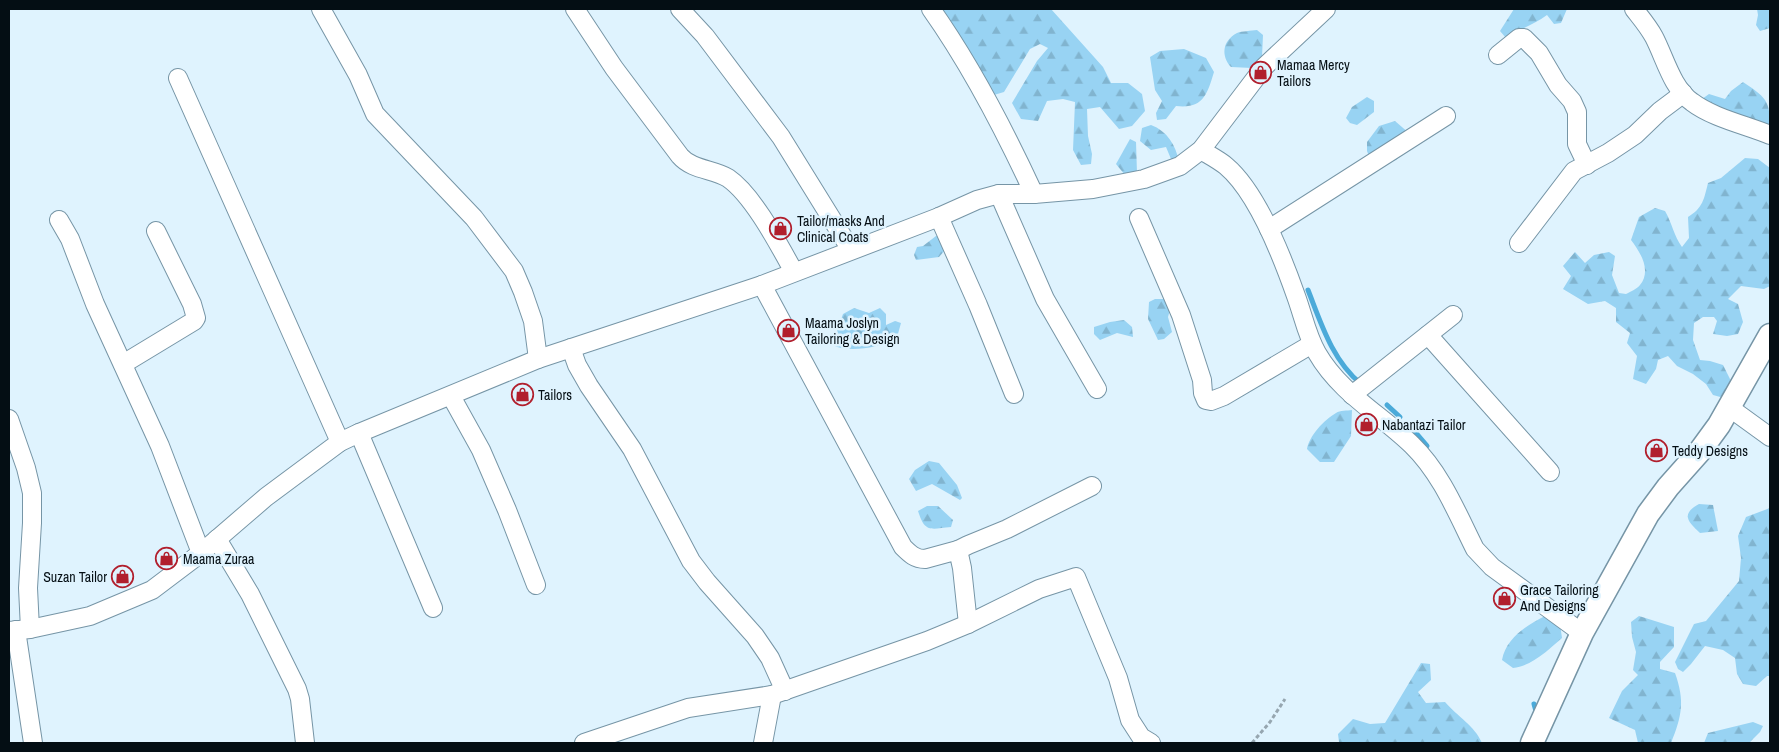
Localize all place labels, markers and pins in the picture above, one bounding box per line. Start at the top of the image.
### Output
place label: Mamaa Mercy Tailors [1277,56,1350,90]
shop icon: Mamaa Mercy Tailors [1249,61,1273,85]
place label: Tailor/masks And Clinical Coats [797,212,885,246]
shop icon: Tailor/masks And Clinical Coats [769,217,793,241]
place label: Maama Joslyn Tailoring & Design [805,314,900,348]
shop icon: Maama Joslyn Tailoring & Design [777,319,801,343]
shop icon: Tailors [510,383,534,407]
place label: Tailors [538,386,572,404]
shop icon: Nabantazi Tailor [1354,413,1378,437]
place label: Nabantazi Tailor [1382,416,1466,434]
shop icon: Teddy Designs [1644,439,1668,463]
place label: Teddy Designs [1672,442,1748,460]
shop icon: Maama Zuraa [155,547,179,571]
place label: Maama Zuraa [183,550,255,568]
shop icon: Suzan Tailor [111,565,135,589]
place label: Suzan Tailor [43,568,107,586]
place label: Grace Tailoring And Designs [1519,581,1599,615]
shop icon: Grace Tailoring And Designs [1492,586,1516,610]

